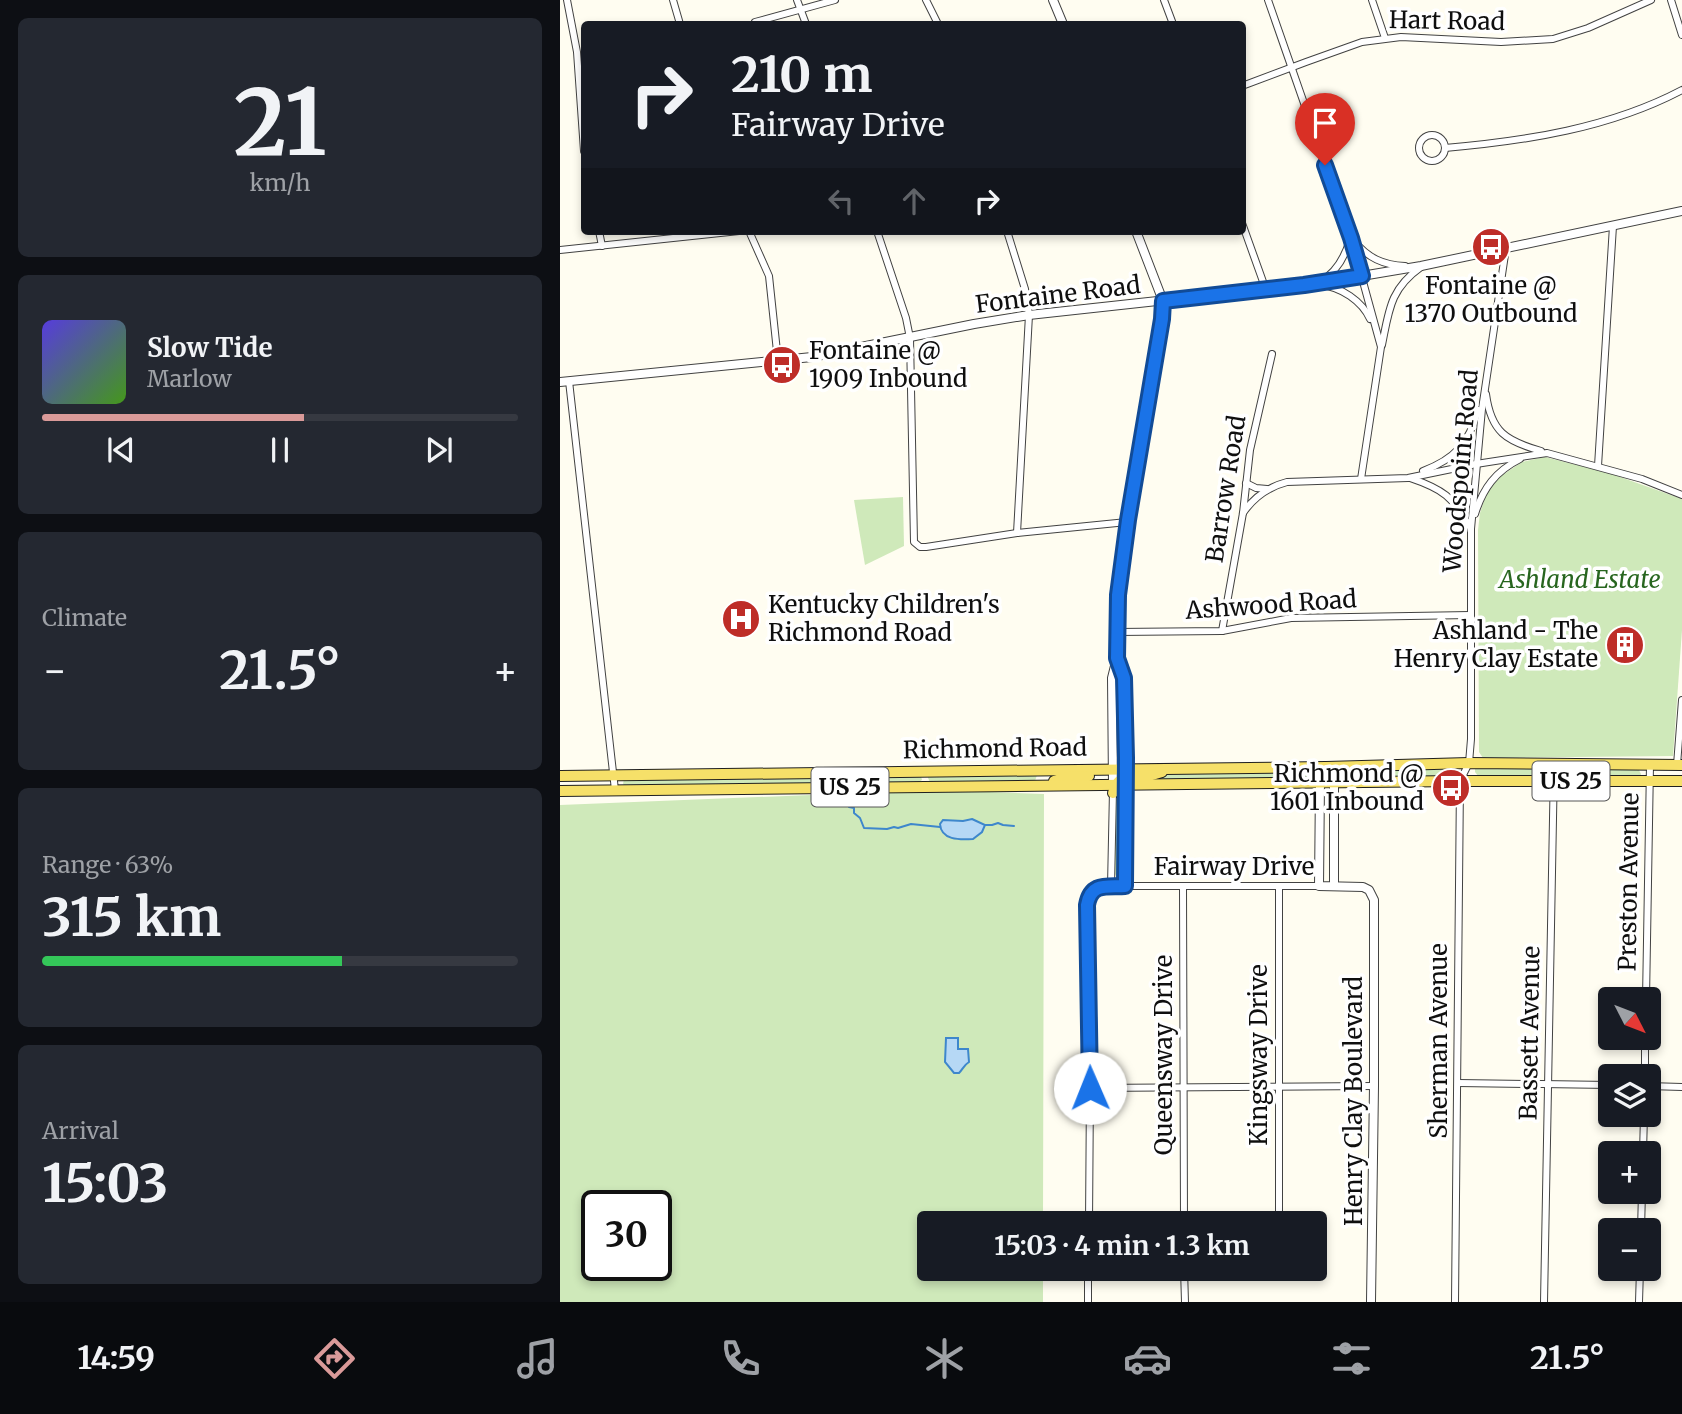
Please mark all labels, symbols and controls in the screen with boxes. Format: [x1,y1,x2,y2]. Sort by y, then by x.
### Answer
street label: Hart Road [1389,4,1505,37]
text: 210 m [731,44,872,105]
icon: right [616,49,707,140]
text: 21 [233,65,327,180]
pin [1295,93,1355,165]
icon: arrive [1306,104,1344,142]
text: Fairway Drive [731,105,945,145]
text: km/h [250,168,310,197]
icon: left [822,182,860,220]
icon: ahead [895,182,933,220]
icon: right [968,182,1006,220]
bus stop icon: Fontaine @ 1370 Outbound [1470,226,1512,268]
street label: Fontaine Road [974,269,1142,320]
place label: Fontaine @ 1370 Outbound [1404,270,1578,329]
text: Slow Tide [147,331,273,364]
place label: Fontaine @ 1909 Inbound [809,335,967,394]
bus stop icon: Fontaine @ 1909 Inbound [761,344,803,386]
text: Marlow [147,364,232,393]
street label: Woodspoint Road [1436,368,1485,575]
street label: Barrow Road [1199,413,1252,565]
icon: previous [102,431,140,469]
icon: pause [261,431,299,469]
icon: next [420,431,458,469]
park label: Ashland Estate [1497,564,1661,595]
street label: Ashwood Road [1183,583,1358,626]
place label: Kentucky Children's Richmond Road [768,589,1000,648]
hospital icon: Kentucky Children's Richmond Road [720,598,762,640]
text: Climate [42,603,127,632]
place label: Ashland - The Henry Clay Estate [1394,615,1598,674]
building icon: Ashland - The Henry Clay Estate [1604,624,1646,666]
text: 21.5° [219,638,341,703]
text: − [42,647,67,694]
text: + [493,647,518,694]
street label: Richmond Road [903,731,1087,766]
place label: Richmond @ 1601 Inbound [1270,758,1424,817]
road number: US 25 [1532,762,1610,800]
bus stop icon: Richmond @ 1601 Inbound [1430,767,1472,809]
road number: US 25 [812,768,888,806]
street label: Preston Avenue [1611,792,1646,972]
text: Range · 63% [42,850,173,879]
street label: Fairway Drive [1154,851,1314,882]
text: 315 km [42,885,221,950]
street label: Sherman Avenue [1423,943,1454,1139]
street label: Bassett Avenue [1512,945,1547,1121]
street label: Queensway Drive [1148,955,1179,1155]
street label: Kingsway Drive [1243,964,1274,1146]
street label: Henry Clay Boulevard [1338,976,1369,1226]
north arrow [1598,987,1661,1050]
map controls [1598,987,1661,1281]
position arrow [1053,1051,1127,1125]
button: layers [1598,1064,1661,1127]
text: Arrival [42,1116,119,1145]
button: + [1598,1141,1661,1204]
text: 15:03 [42,1151,168,1216]
speed limit sign: 30 [581,1190,672,1281]
button: − [1598,1218,1661,1281]
text: 15:03 · 4 min · 1.3 km [994,1229,1250,1262]
icon: directions [310,1334,359,1383]
icon: music [513,1334,562,1383]
icon: phone [716,1334,765,1383]
icon: climate [920,1334,969,1383]
icon: car [1123,1334,1172,1383]
icon: filters [1327,1334,1376,1383]
text: 14:59 [77,1338,155,1378]
text: 21.5° [1530,1338,1605,1378]

